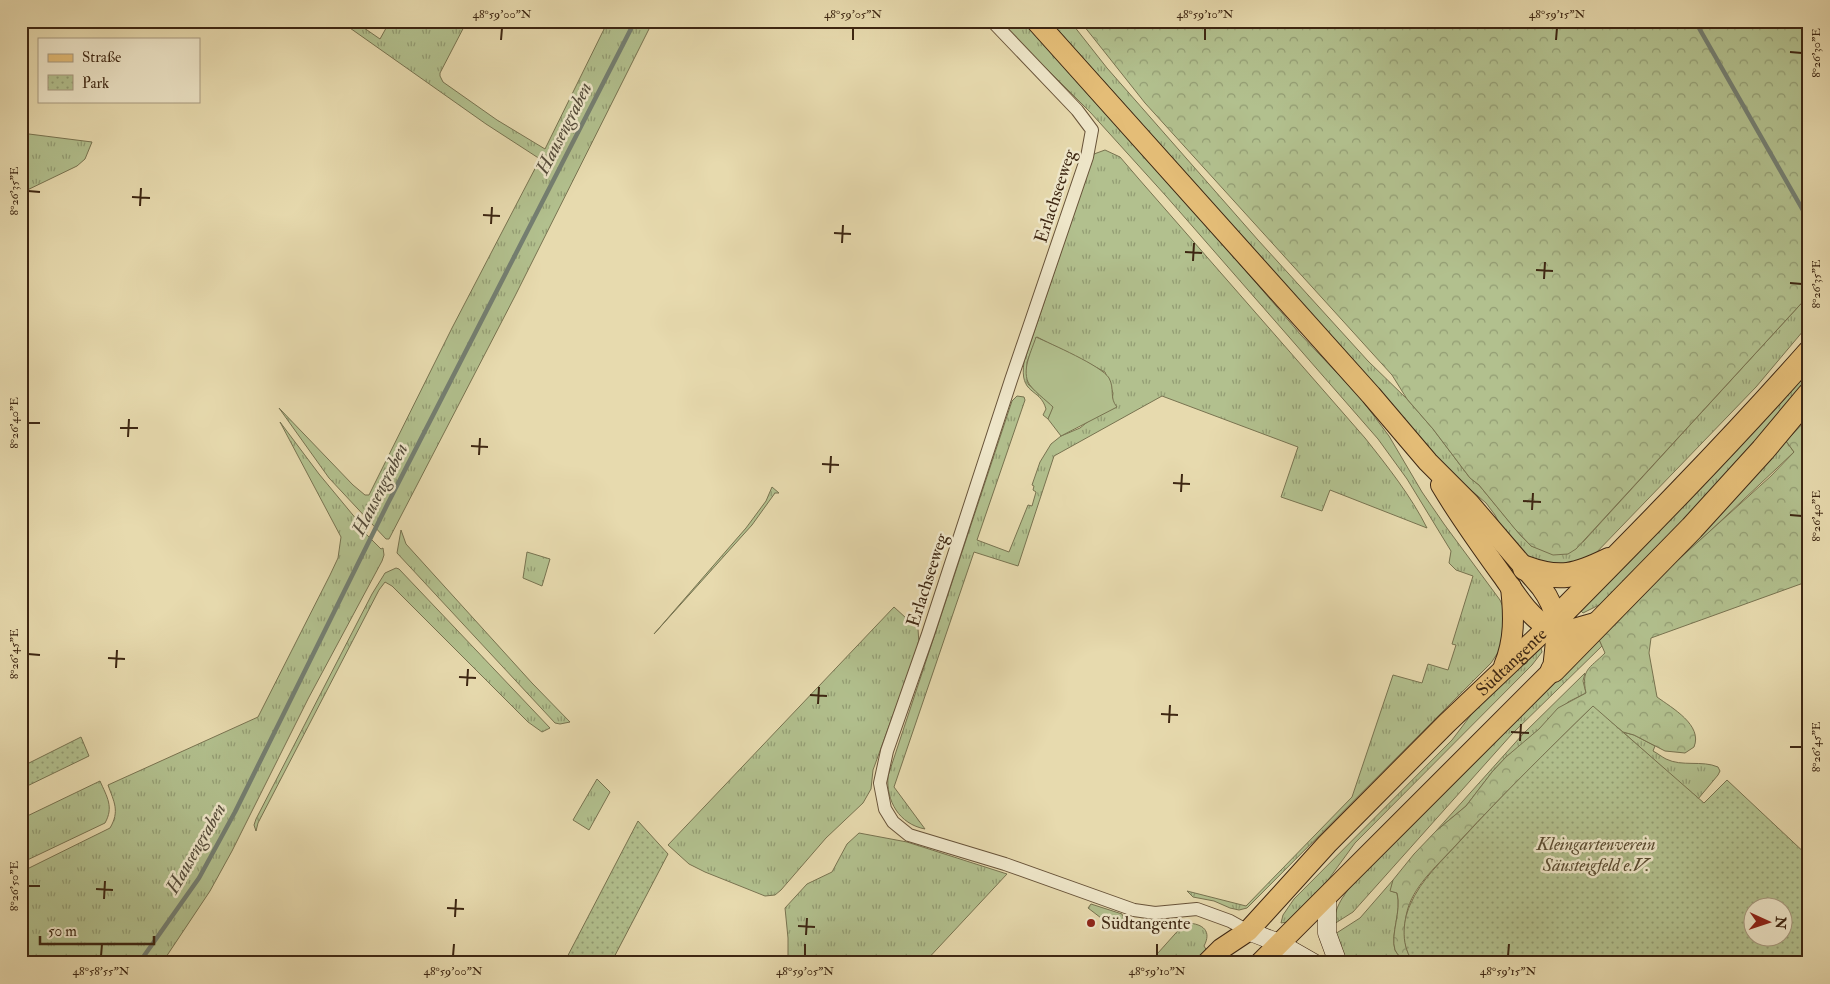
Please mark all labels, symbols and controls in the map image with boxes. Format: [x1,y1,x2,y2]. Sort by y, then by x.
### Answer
text: 48°59'00"N [472,7,532,22]
text: 48°59'05"N [824,7,882,22]
text: 48°59'10"N [1176,7,1234,22]
text: 48°59'15"N [1529,7,1585,22]
text: 8°26'30"E [1809,28,1824,78]
legend [38,38,200,102]
text: Straße [82,48,121,67]
text: Park [82,74,109,93]
water label: Hausengraben [530,78,597,179]
street label: Erlachseeweg [1030,145,1082,246]
text: 8°26'35"E [7,166,22,215]
text: 8°26'35"E [1809,259,1824,308]
text: 8°26'40"E [7,397,22,449]
water label: Hausengraben [346,439,413,540]
text: 8°26'40"E [1809,490,1824,542]
street label: Erlachseeweg [902,529,954,630]
street label: Südtangente [1471,623,1552,701]
text: 8°26'45"E [7,628,22,679]
text: 8°26'45"E [1809,721,1824,772]
water label: Hausengraben [160,799,231,899]
park label: Kleingartenverein Säusteigfeld e.V. [1536,833,1655,877]
text: 8°26'50"E [7,861,22,911]
north arrow [1742,896,1792,946]
place label: Südtangente [1101,912,1191,935]
scale bar [40,914,154,946]
text: N [1772,915,1789,930]
marker: Südtangente [1085,917,1097,929]
text: 50 m [48,922,77,941]
text: 48°58'55"N [73,964,130,979]
text: 48°59'00"N [423,964,483,979]
text: 48°59'05"N [776,964,834,979]
text: 48°59'10"N [1128,964,1186,979]
text: 48°59'15"N [1480,964,1536,979]

